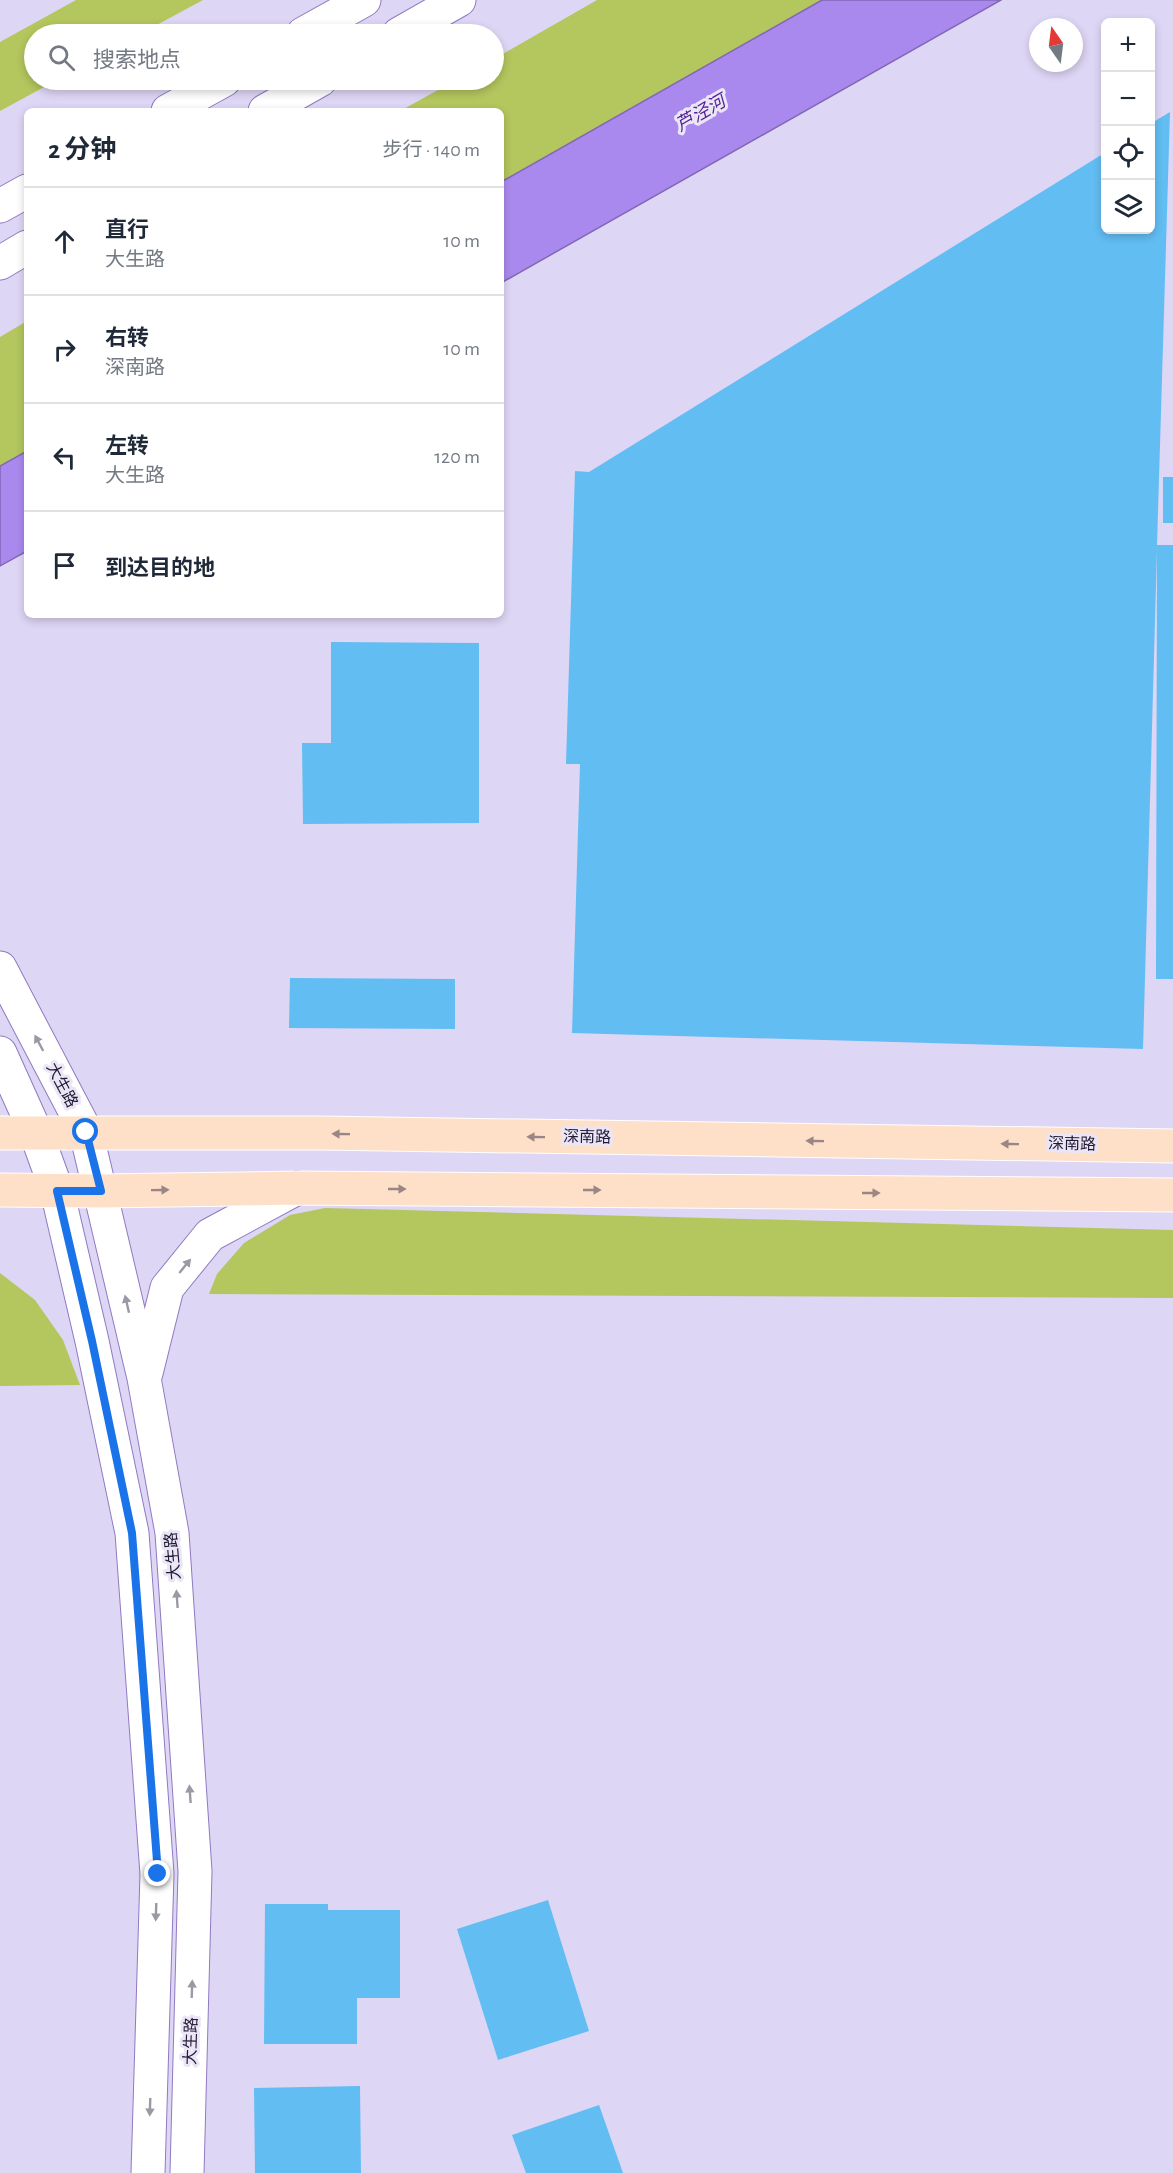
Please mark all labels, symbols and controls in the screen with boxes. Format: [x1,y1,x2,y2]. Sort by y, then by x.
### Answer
north arrow [1029,18,1083,72]
map controls [1101,18,1155,234]
button: + [1101,18,1155,72]
search box [24,24,504,90]
icon: search [45,41,78,74]
text: 搜索地点 [93,49,181,71]
button: − [1101,72,1155,126]
water label: 芦泾河 [672,89,731,135]
button: locate [1101,126,1155,180]
text: 2 分钟 [48,137,116,163]
text: 步行 · 140 m [382,140,480,160]
button: layers [1101,180,1155,234]
text: 直行 [105,219,149,241]
icon: ahead [48,225,81,258]
text: 10 m [443,231,480,251]
text: 大生路 [105,250,165,270]
text: 右转 [105,327,149,349]
icon: right [48,333,81,366]
text: 10 m [443,339,480,359]
text: 深南路 [105,358,165,378]
text: 左转 [105,435,149,457]
icon: left [48,441,81,474]
text: 120 m [434,447,480,467]
text: 大生路 [105,466,165,486]
icon: arrive [48,549,81,582]
text: 到达目的地 [105,557,215,579]
one-way arrow [35,1034,45,1052]
street label: 大生路 [44,1060,81,1110]
route start [72,1118,98,1144]
street label: 深南路 [563,1128,611,1145]
one-way arrow [331,1129,350,1139]
one-way arrow [526,1132,545,1141]
street label: 深南路 [1048,1135,1096,1152]
one-way arrow [805,1136,824,1146]
one-way arrow [1000,1139,1019,1148]
one-way arrow [387,1184,406,1194]
one-way arrow [582,1185,601,1195]
one-way arrow [150,1186,169,1195]
one-way arrow [861,1188,880,1198]
one-way arrow [179,1258,191,1273]
one-way arrow [122,1295,132,1313]
street label: 大生路 [162,1531,183,1581]
one-way arrow [172,1590,181,1609]
one-way arrow [185,1784,195,1803]
route end [144,1860,170,1886]
one-way arrow [152,1903,161,1922]
one-way arrow [188,1979,197,1998]
street label: 大生路 [181,2017,200,2065]
one-way arrow [146,2098,155,2117]

